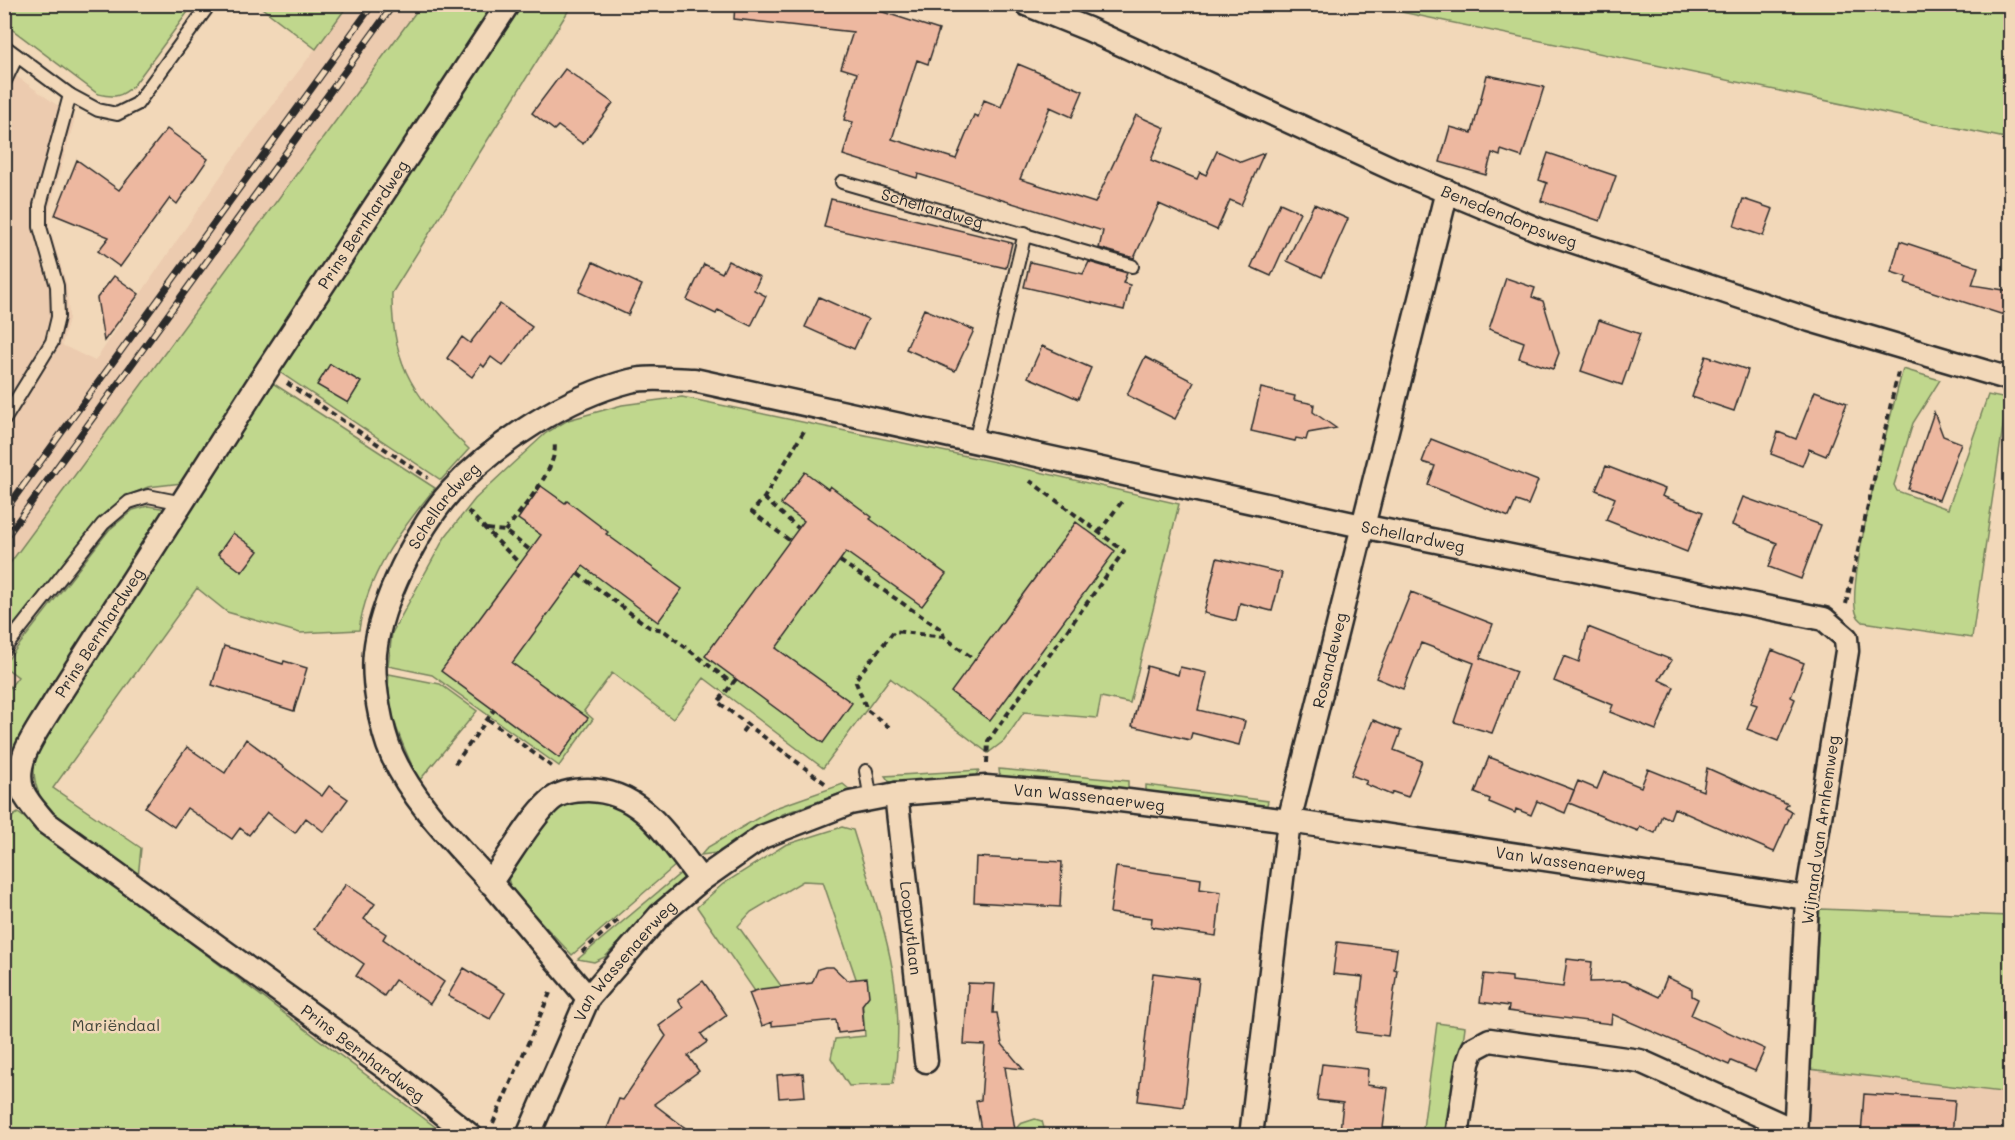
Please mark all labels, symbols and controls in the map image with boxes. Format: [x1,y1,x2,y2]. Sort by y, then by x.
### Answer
street label: Prins Bernhardweg [312,156,412,293]
street label: Benedendorpsweg [1438,179,1580,252]
street label: Schellardweg [879,183,986,232]
street label: Schellardweg [403,458,484,553]
street label: Schellardweg [1360,515,1467,556]
street label: Prins Bernhardweg [49,563,148,701]
street label: Rosandeweg [1307,610,1351,710]
street label: Wijnand van Arnhemweg [1796,734,1843,926]
street label: Van Wassenaerweg [1013,778,1166,815]
street label: Van Wassenaerweg [1494,841,1647,884]
street label: Loopuytlaan [896,880,927,976]
street label: Van Wassenaerweg [568,895,680,1025]
street label: Prins Bernhardweg [297,999,430,1106]
park label: Mariëndaal [72,1014,160,1035]

